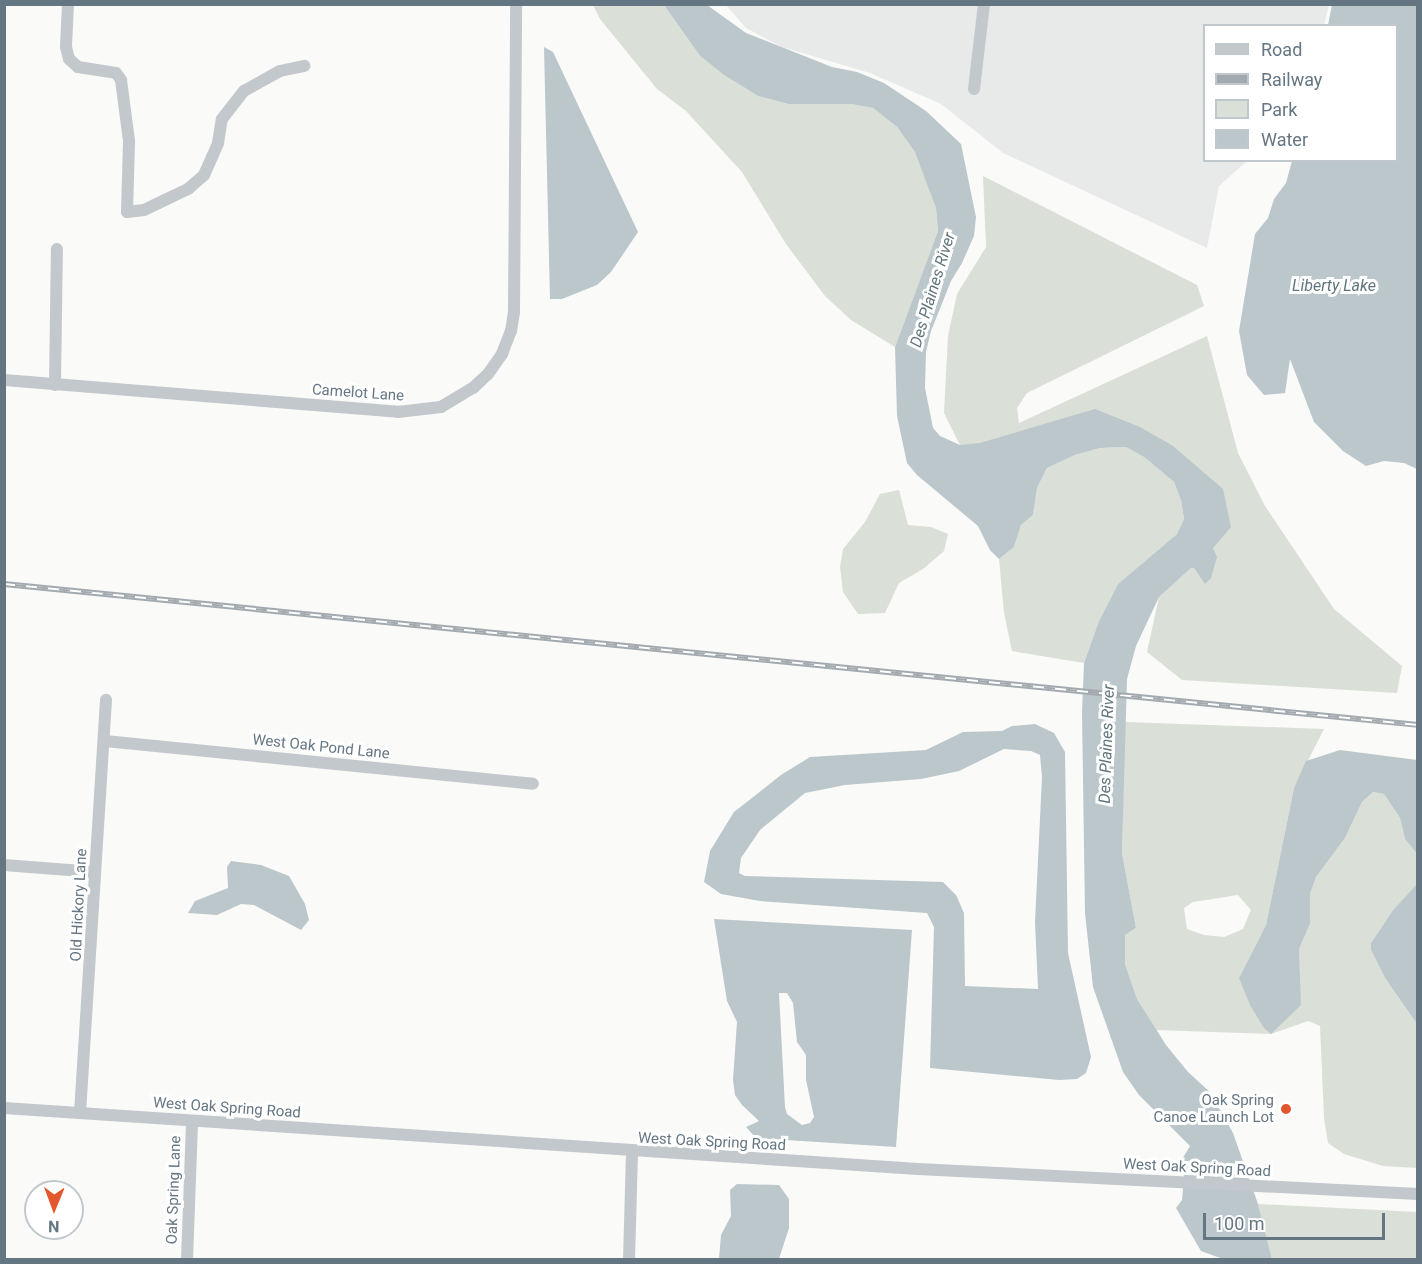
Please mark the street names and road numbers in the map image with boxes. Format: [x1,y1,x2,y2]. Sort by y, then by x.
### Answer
street label: Camelot Lane [311,381,405,405]
street label: West Oak Pond Lane [251,731,391,763]
street label: Old Hickory Lane [67,848,91,962]
street label: West Oak Spring Road [152,1094,302,1122]
street label: West Oak Spring Road [638,1129,786,1155]
street label: Oak Spring Lane [163,1135,185,1245]
street label: West Oak Spring Road [1123,1155,1271,1181]

